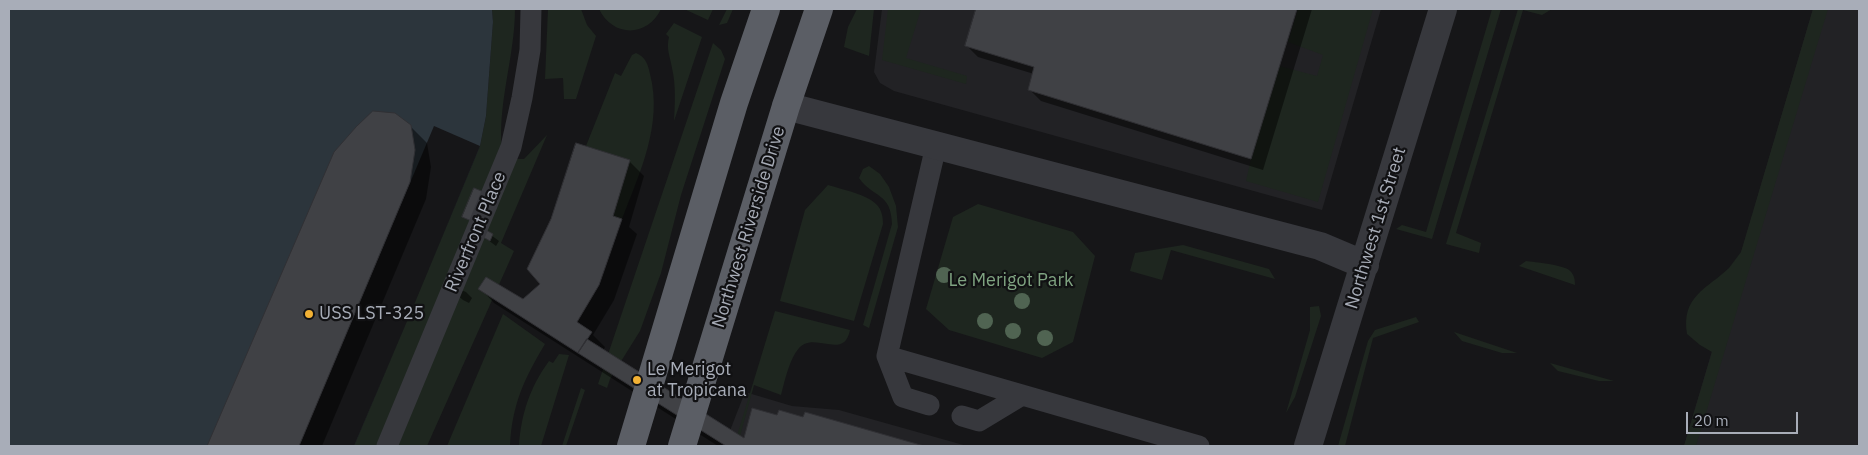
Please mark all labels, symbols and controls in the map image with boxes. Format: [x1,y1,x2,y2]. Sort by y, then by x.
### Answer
street label: Northwest Riverside Drive [708,124,790,330]
street label: Northwest 1st Street [1341,144,1411,312]
street label: Riverfront Place [441,169,511,295]
park label: Le Merigot Park [948,270,1074,292]
place label: USS LST-325 [319,303,424,325]
marker: USS LST-325 [303,308,315,320]
place label: Le Merigot at Tropicana [647,359,747,402]
marker: Le Merigot at Tropicana [631,374,643,386]
scale bar [1688,402,1800,434]
text: 20 m [1694,411,1729,430]

